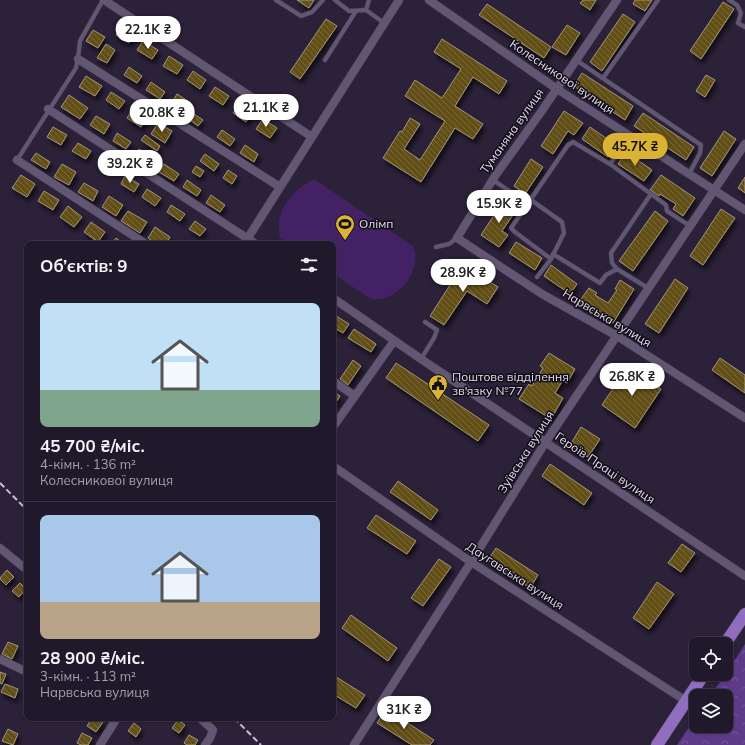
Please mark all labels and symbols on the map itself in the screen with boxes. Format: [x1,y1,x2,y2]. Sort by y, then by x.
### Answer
pin: 22.1K ₴ [111,16,185,50]
street label: Колесникової вулиця [507,36,617,117]
street label: Туманяна вулиця [477,85,547,176]
pin: 21.1K ₴ [229,94,303,128]
pin: 20.8K ₴ [125,99,199,133]
pin: 45.7K ₴ [598,133,672,167]
pin: 39.2K ₴ [93,150,167,184]
pin: 15.9K ₴ [462,190,536,224]
sports icon: Олімп [334,213,356,241]
place label: Олімп [359,216,393,231]
pin: 28.9K ₴ [426,259,500,293]
street label: Нарвська вулиця [560,285,654,350]
pin: 26.8K ₴ [595,363,669,397]
place label: Поштове відділення зв'язку №77 [452,369,569,398]
public building icon: Поштове відділення зв'язку №77 [427,373,449,401]
street label: Зуївська вулиця [494,408,557,496]
street label: Героїв Праці вулиця [553,429,658,507]
street label: Даугавська вулиця [464,538,567,613]
pin: 31K ₴ [376,696,432,730]

